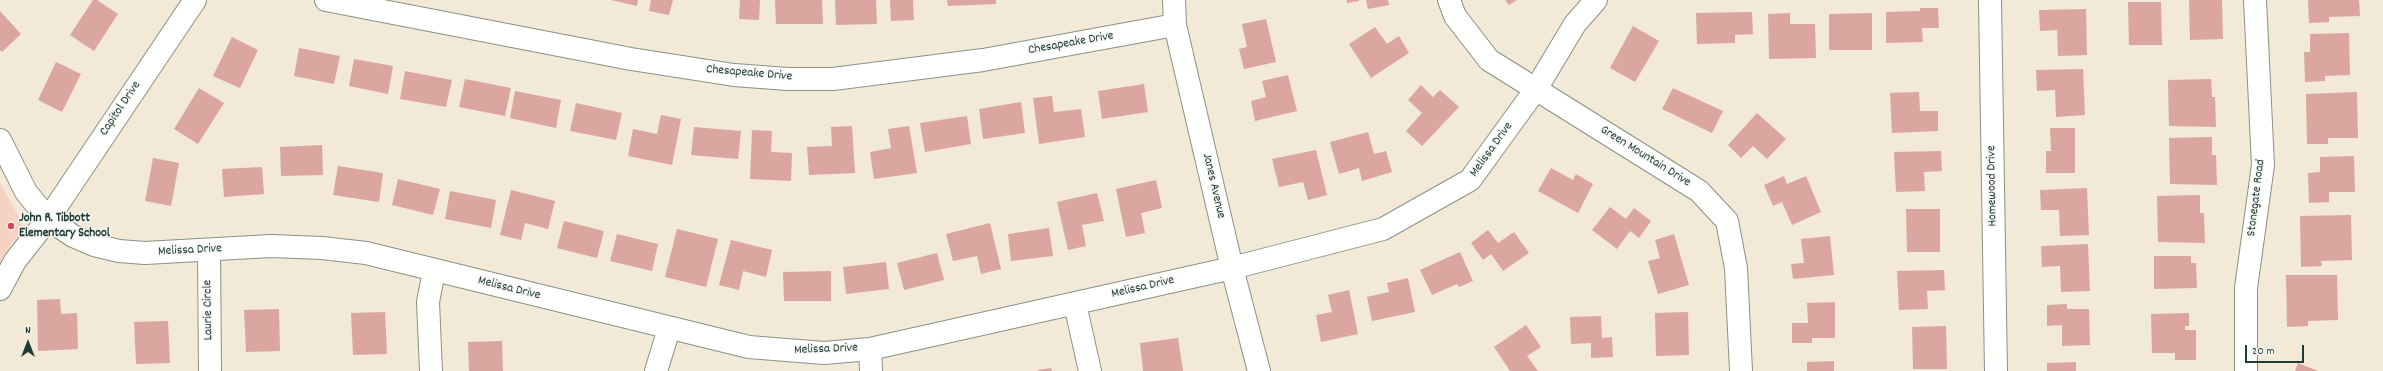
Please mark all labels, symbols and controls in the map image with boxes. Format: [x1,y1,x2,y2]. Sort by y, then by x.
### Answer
street label: Chesapeake Drive [1027,29,1115,59]
street label: Chesapeake Drive [705,62,793,86]
street label: Capitol Drive [97,79,145,139]
street label: Melissa Drive [1467,120,1517,180]
street label: Green Mountain Drive [1597,123,1693,191]
street label: Homewood Drive [1984,145,2002,227]
street label: Janes Avenue [1198,152,1228,220]
street label: Stonegate Road [2245,159,2269,237]
place label: John R. Tibbott Elementary School [19,211,110,242]
marker: John R. Tibbott Elementary School [6,221,16,231]
street label: Melissa Drive [158,242,222,260]
street label: Melissa Drive [1110,273,1176,303]
street label: Melissa Drive [476,274,542,304]
street label: Laurie Circle [201,280,217,340]
north arrow [8,323,48,363]
text: N [25,323,31,339]
scale bar [2247,337,2306,363]
street label: Melissa Drive [794,341,858,359]
text: 20 m [2252,343,2275,360]

